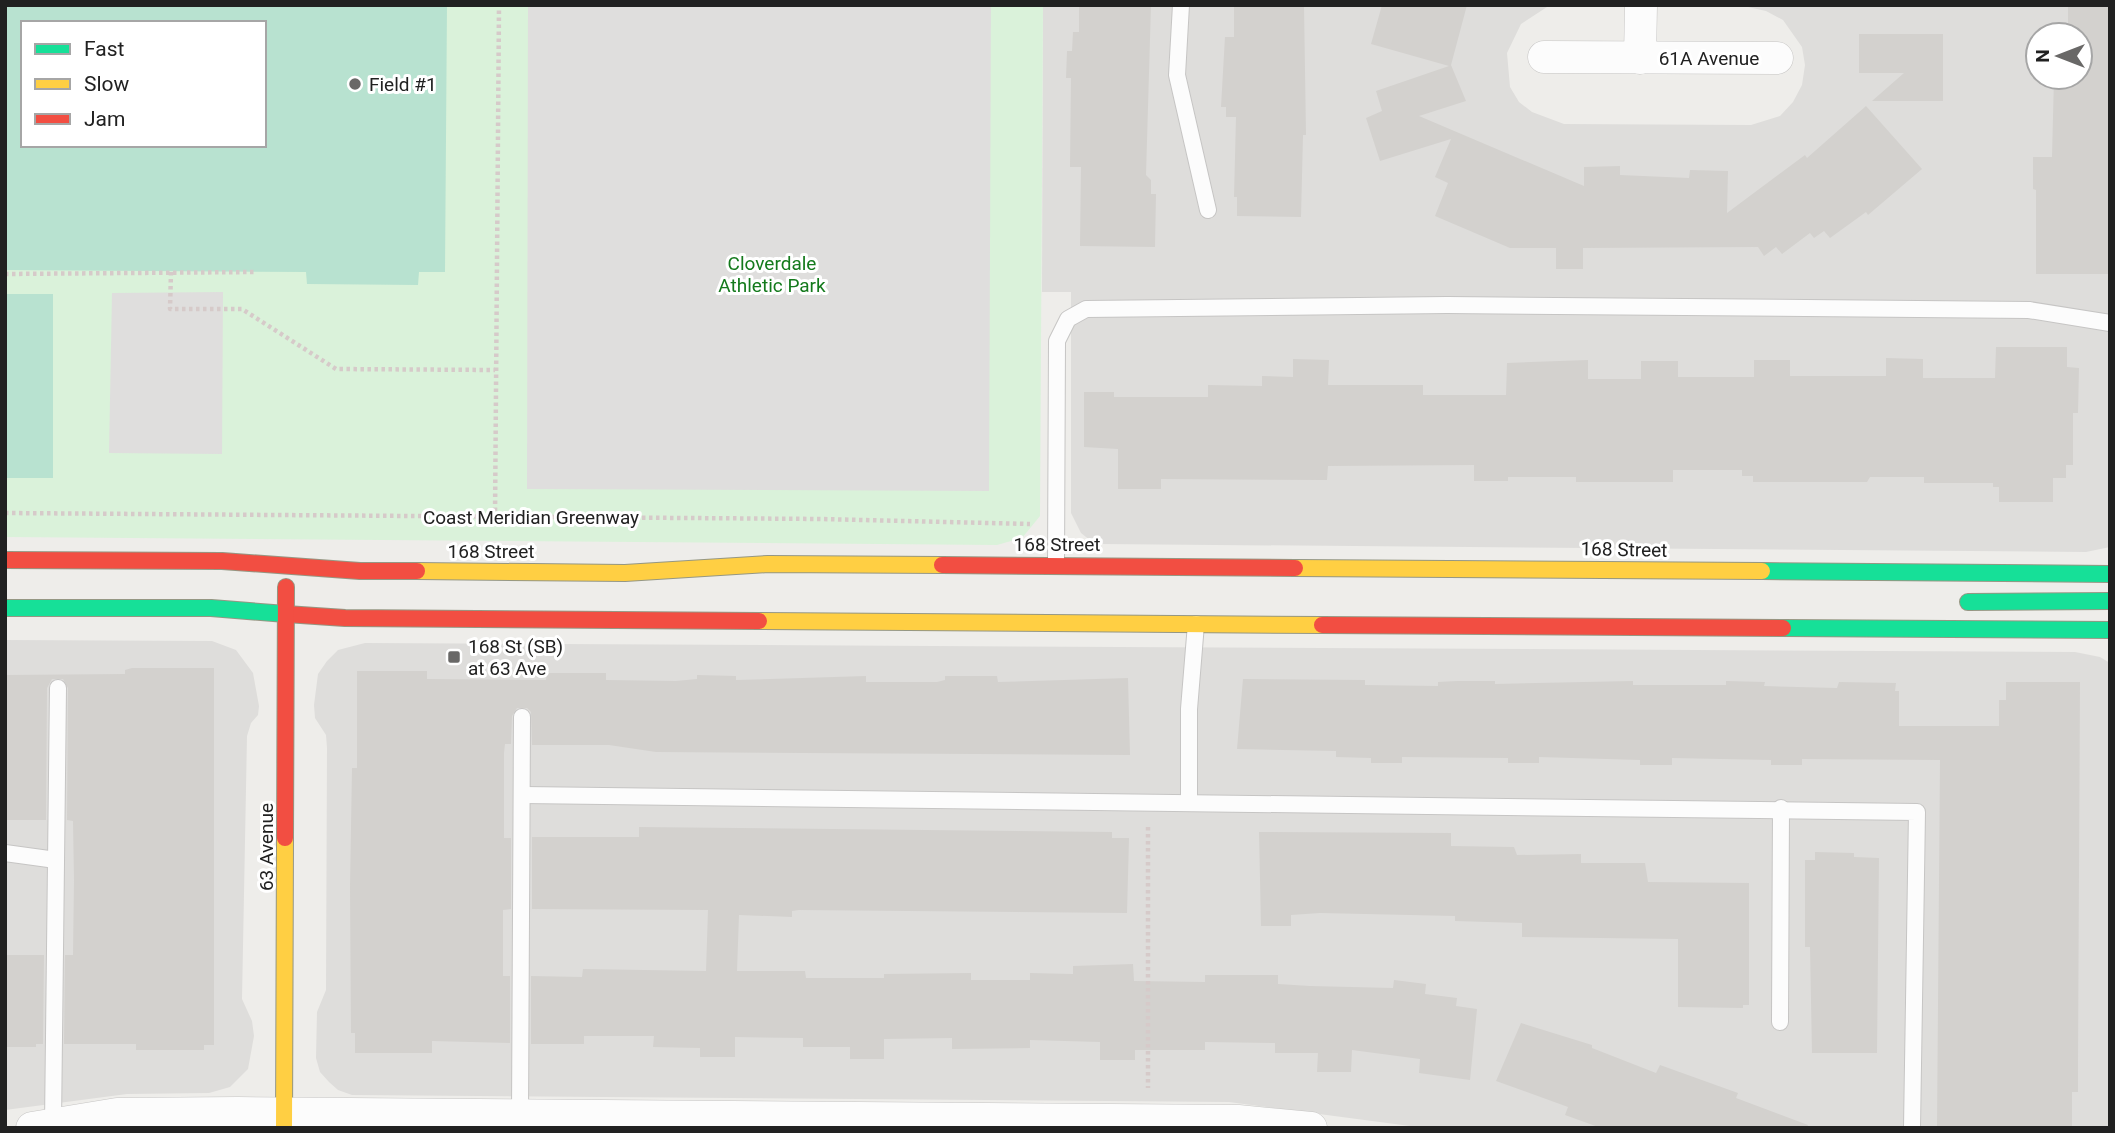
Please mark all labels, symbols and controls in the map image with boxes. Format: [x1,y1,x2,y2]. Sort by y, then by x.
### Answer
legend [21,21,266,147]
north arrow [2024,21,2094,91]
text: Fast [84,37,125,61]
street label: 61A Avenue [1659,47,1759,70]
text: N [2031,49,2054,63]
text: Slow [84,72,130,96]
place label: Field #1 [369,73,437,96]
marker: Field #1 [347,76,363,92]
text: Jam [84,107,125,131]
park label: Cloverdale Athletic Park [718,252,826,297]
street label: Coast Meridian Greenway [423,506,639,529]
street label: 168 Street [1014,533,1100,556]
street label: 168 Street [1580,537,1668,562]
street label: 168 Street [448,540,534,563]
place label: 168 St (SB) at 63 Ave [468,635,563,680]
marker: 168 St (SB) at 63 Ave [446,649,462,665]
street label: 63 Avenue [255,803,278,891]

